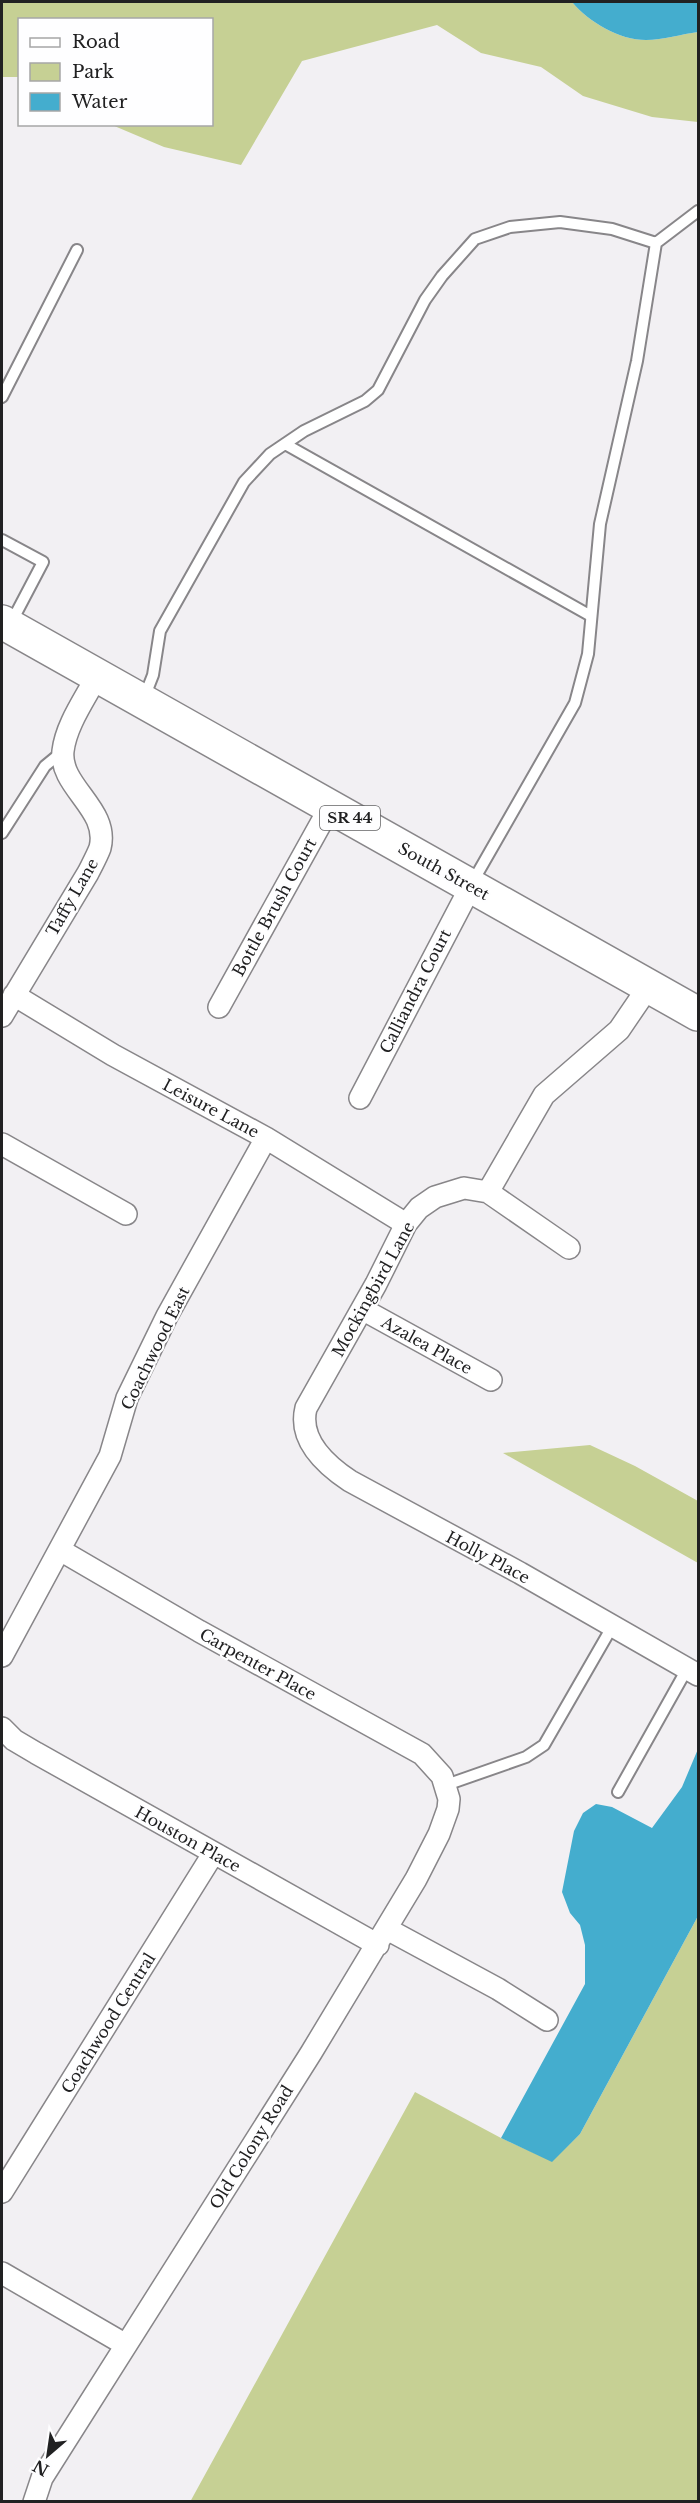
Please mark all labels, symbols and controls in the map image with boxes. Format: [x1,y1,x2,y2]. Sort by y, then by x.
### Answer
legend [18,18,213,126]
text: Road [72,31,120,53]
text: Park [72,61,114,83]
text: Water [71,91,128,113]
road number: SR 44 [320,806,380,830]
street label: Bottle Brush Court [228,834,320,980]
street label: South Street [395,838,493,904]
street label: Taffy Lane [42,854,102,940]
street label: Calliandra Court [375,925,455,1057]
street label: Leisure Lane [159,1074,263,1142]
street label: Mockingbird Lane [328,1218,418,1360]
street label: Coachwood East [116,1283,194,1413]
street label: Azalea Place [377,1311,476,1378]
street label: Holly Place [443,1527,533,1587]
street label: Carpenter Place [196,1624,320,1704]
street label: Houston Place [132,1802,244,1876]
street label: Coachwood Central [57,1949,159,2097]
street label: Old Colony Road [205,2081,297,2213]
north arrow [18,2425,78,2485]
text: N [29,2456,52,2481]

